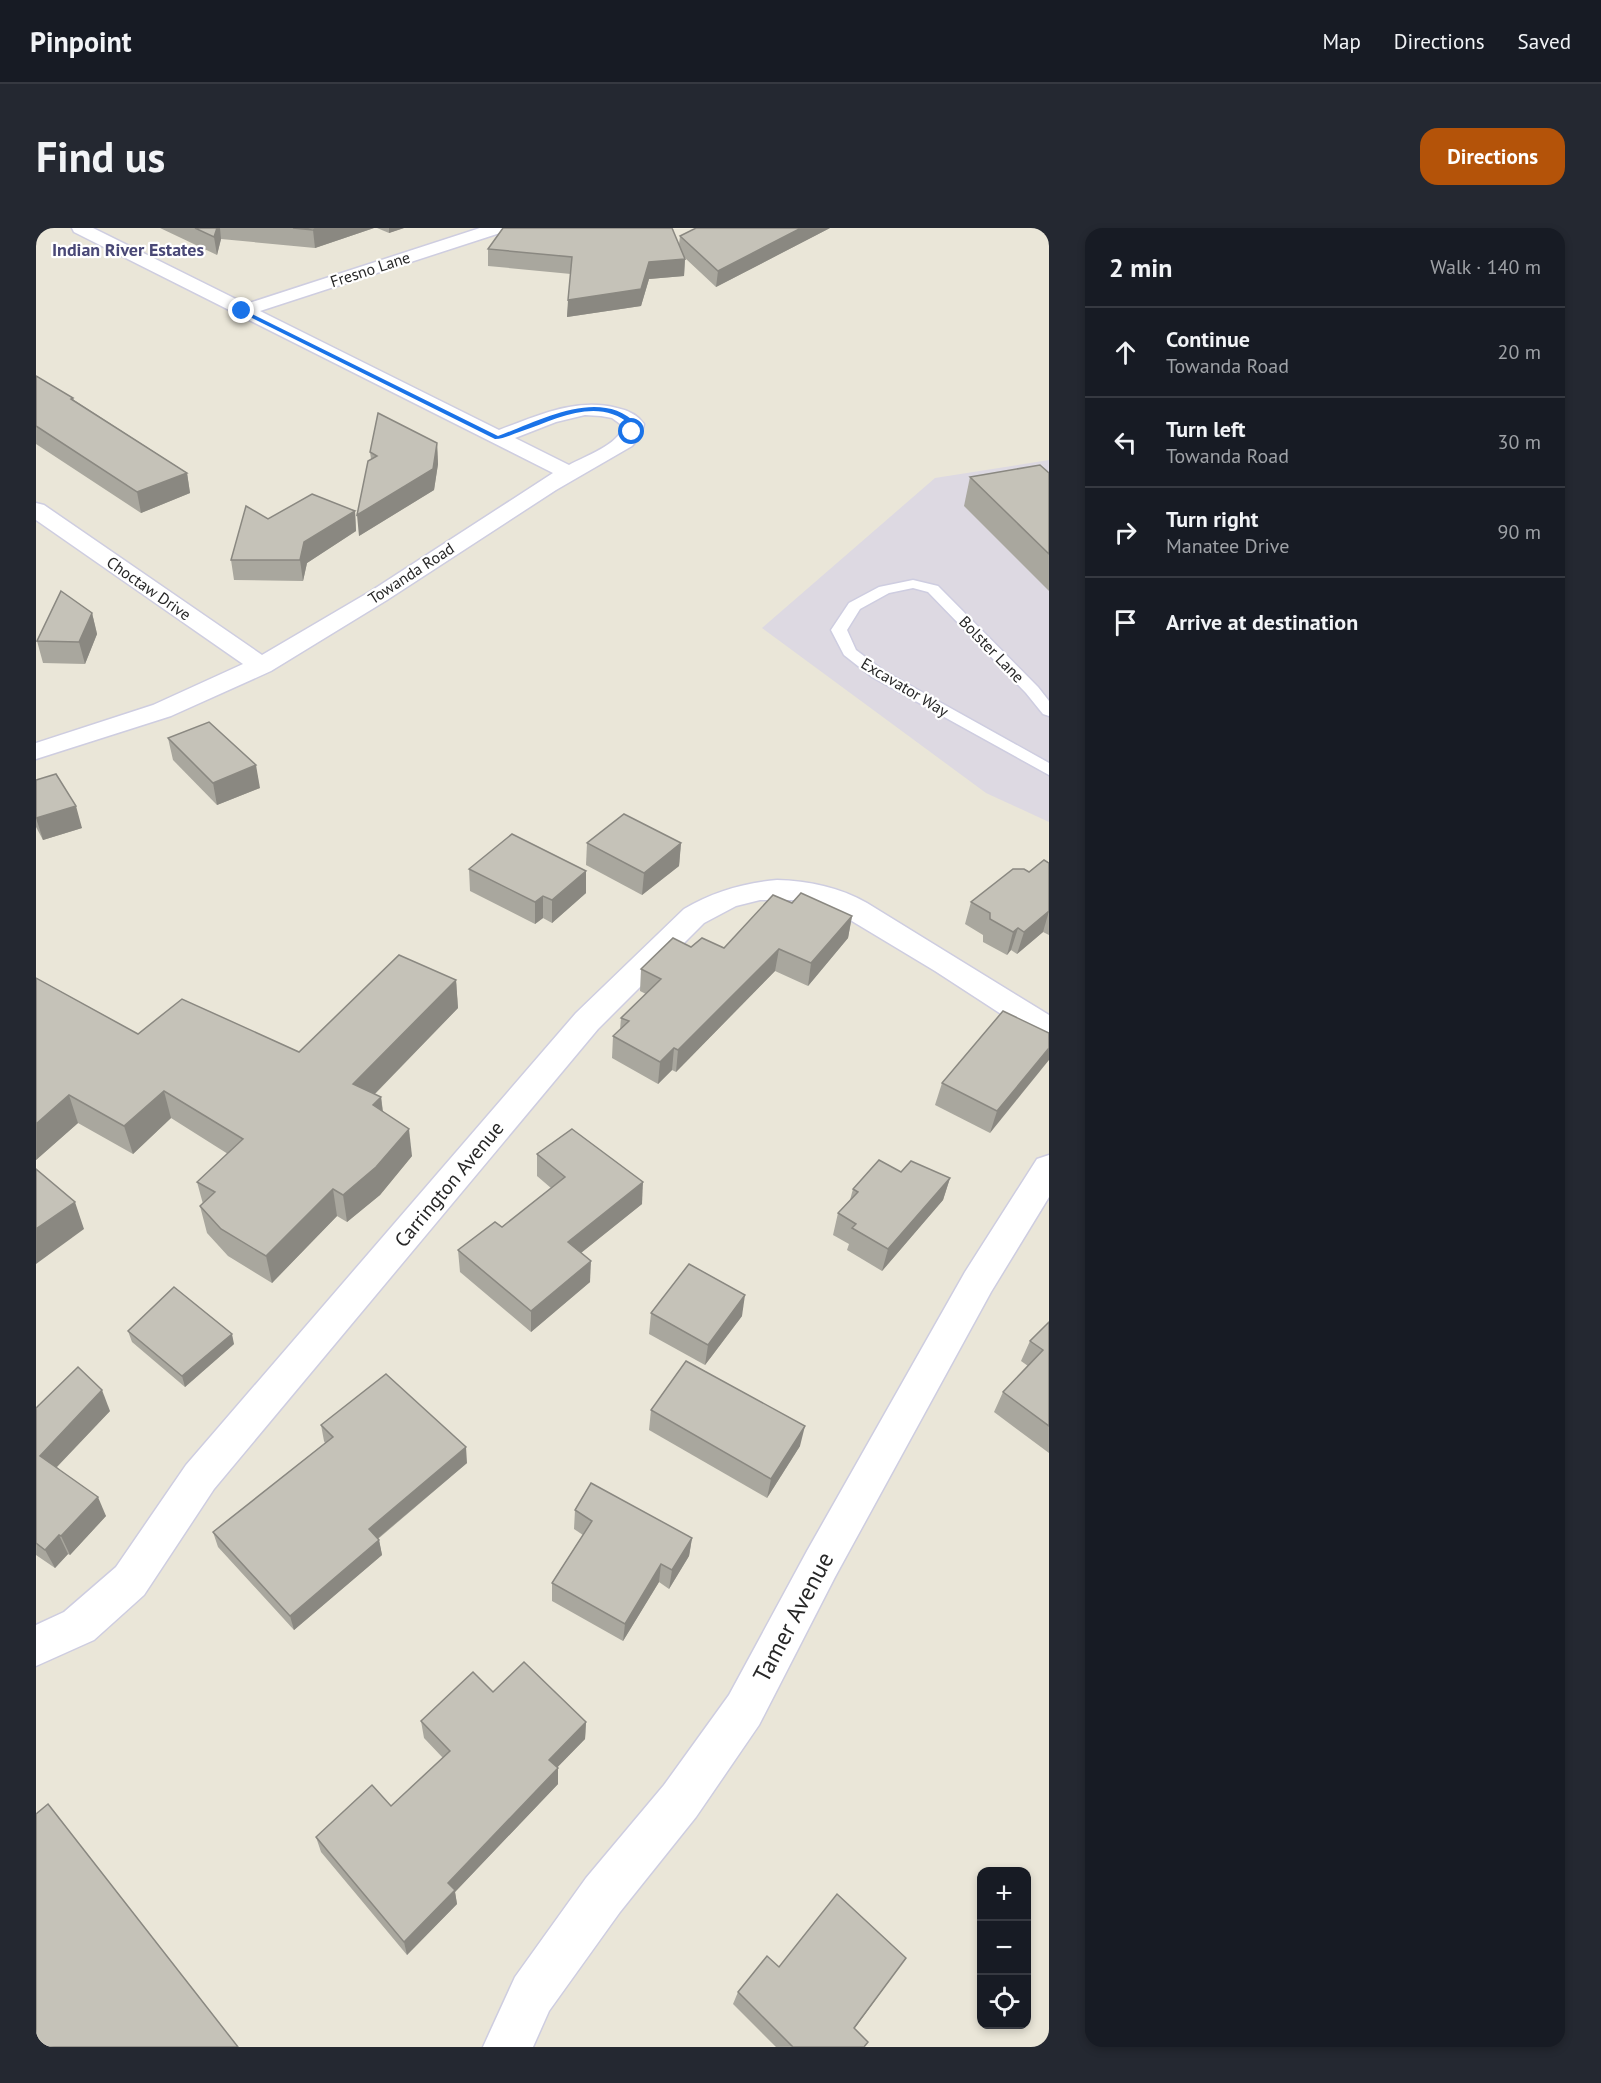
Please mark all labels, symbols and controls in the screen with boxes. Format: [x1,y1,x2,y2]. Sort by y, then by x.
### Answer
text: Pinpoint [30,23,132,60]
text: Map [1322,28,1361,55]
text: Directions [1394,28,1485,55]
text: Saved [1518,28,1571,55]
button: Directions [1420,128,1565,185]
text: Find us [36,129,165,184]
district label: Indian River Estates [52,238,204,261]
street label: Fresno Lane [327,247,413,291]
text: 2 min [1109,251,1172,284]
text: Walk · 140 m [1430,254,1541,280]
route end [228,297,254,323]
text: Continue [1166,325,1250,353]
icon: ahead [1109,336,1142,369]
text: 20 m [1498,339,1541,365]
text: Towanda Road [1166,353,1289,379]
text: Turn left [1166,415,1246,443]
route start [618,418,644,444]
icon: left [1109,426,1142,459]
text: 30 m [1498,429,1541,455]
text: Towanda Road [1166,443,1289,469]
text: Turn right [1166,505,1258,533]
icon: right [1109,516,1142,549]
text: 90 m [1498,519,1541,545]
text: Manatee Drive [1166,533,1289,559]
street label: Towanda Road [364,538,458,608]
street label: Choctaw Drive [103,552,195,624]
icon: arrive [1109,606,1142,639]
text: Arrive at destination [1166,608,1358,636]
street label: Bolster Lane [955,611,1029,687]
street label: Excavator Way [858,653,953,721]
street label: Carrington Avenue [389,1115,509,1253]
street label: Tamer Avenue [746,1547,840,1687]
map controls [977,1867,1031,2029]
button: + [977,1867,1031,1921]
button: − [977,1921,1031,1975]
button: locate [977,1975,1031,2029]

